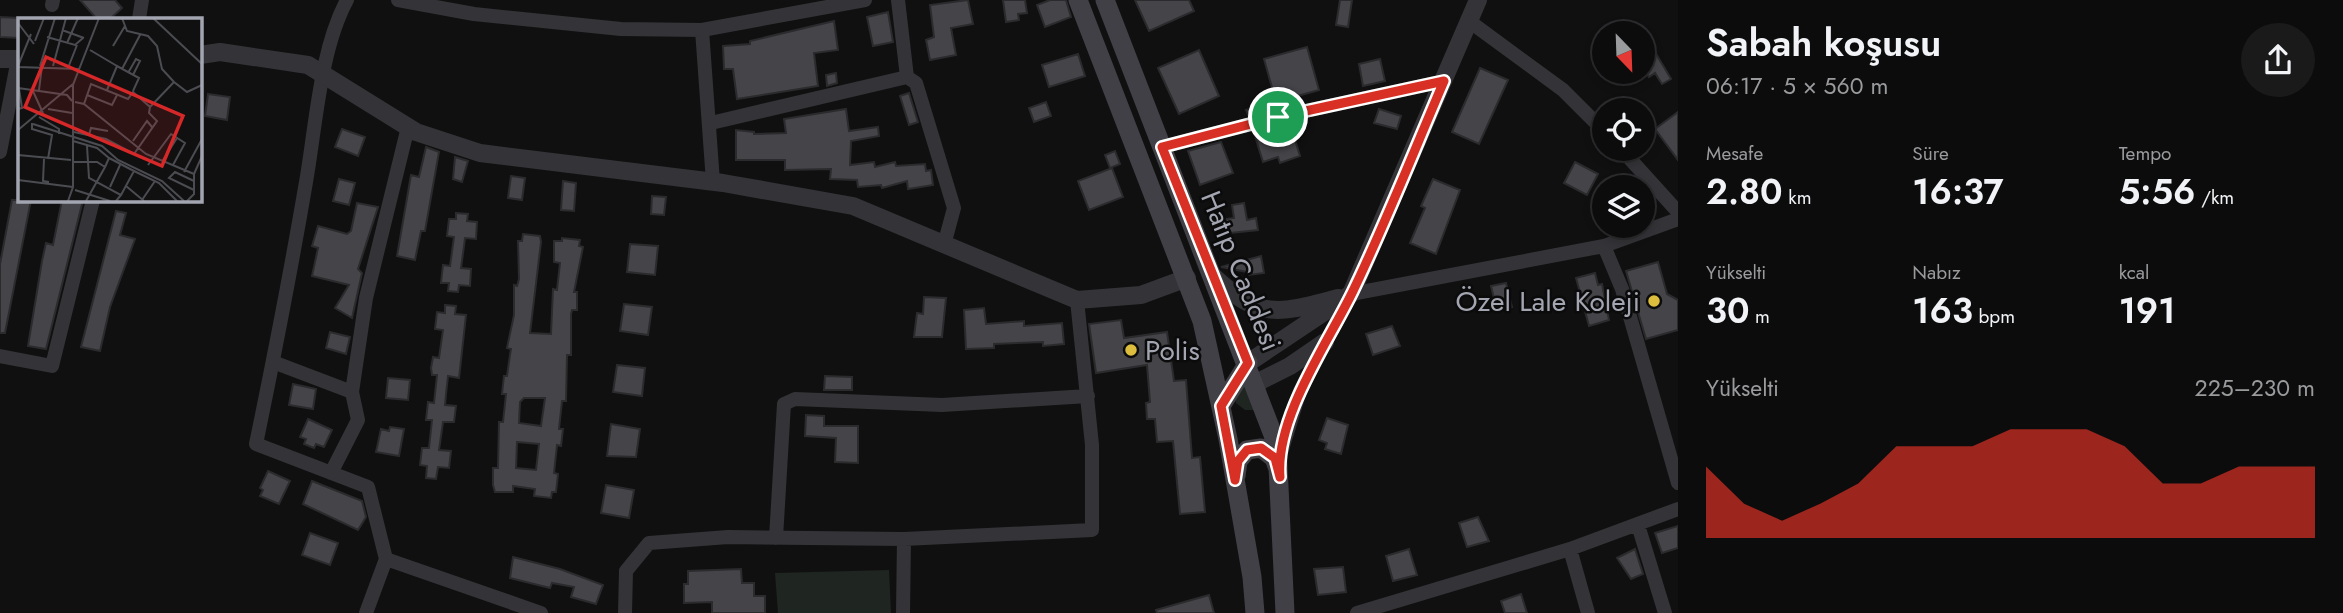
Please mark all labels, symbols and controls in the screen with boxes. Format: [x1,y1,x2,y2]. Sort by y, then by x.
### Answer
text: Sabah koşusu [1706,15,1941,70]
inset map [18,18,201,201]
north arrow [1592,21,1656,84]
map controls [1592,21,1655,238]
button: share [2241,23,2315,97]
text: 06:17 · 5 × 560 m [1706,69,1888,103]
pin [1248,87,1308,147]
icon: arrive [1259,98,1297,136]
button: locate [1592,98,1655,161]
text: Mesafe [1706,140,1763,167]
text: Süre [1912,140,1949,167]
text: Tempo [2119,140,2171,167]
text: 2.80 [1706,167,1783,217]
text: 16:37 [1912,167,2004,217]
text: 5:56 [2119,167,2195,217]
button: layers [1592,175,1655,238]
text: km [1783,184,1812,211]
text: /km [2195,184,2234,211]
street label: Hatıp Caddesi [1190,185,1292,357]
text: Yükselti [1706,259,1766,286]
text: Nabız [1912,259,1961,286]
text: kcal [2119,259,2149,286]
place label: Özel Lale Koleji [1455,281,1640,322]
text: 30 [1706,286,1749,336]
text: 163 [1912,286,1973,336]
text: 191 [2119,286,2175,336]
marker: Özel Lale Koleji [1646,293,1662,309]
text: m [1749,303,1770,330]
text: bpm [1973,303,2015,330]
place label: Polis [1145,330,1200,371]
marker: Polis [1123,342,1139,358]
text: Yükselti [1706,371,1779,405]
text: 225–230 m [2195,371,2315,405]

